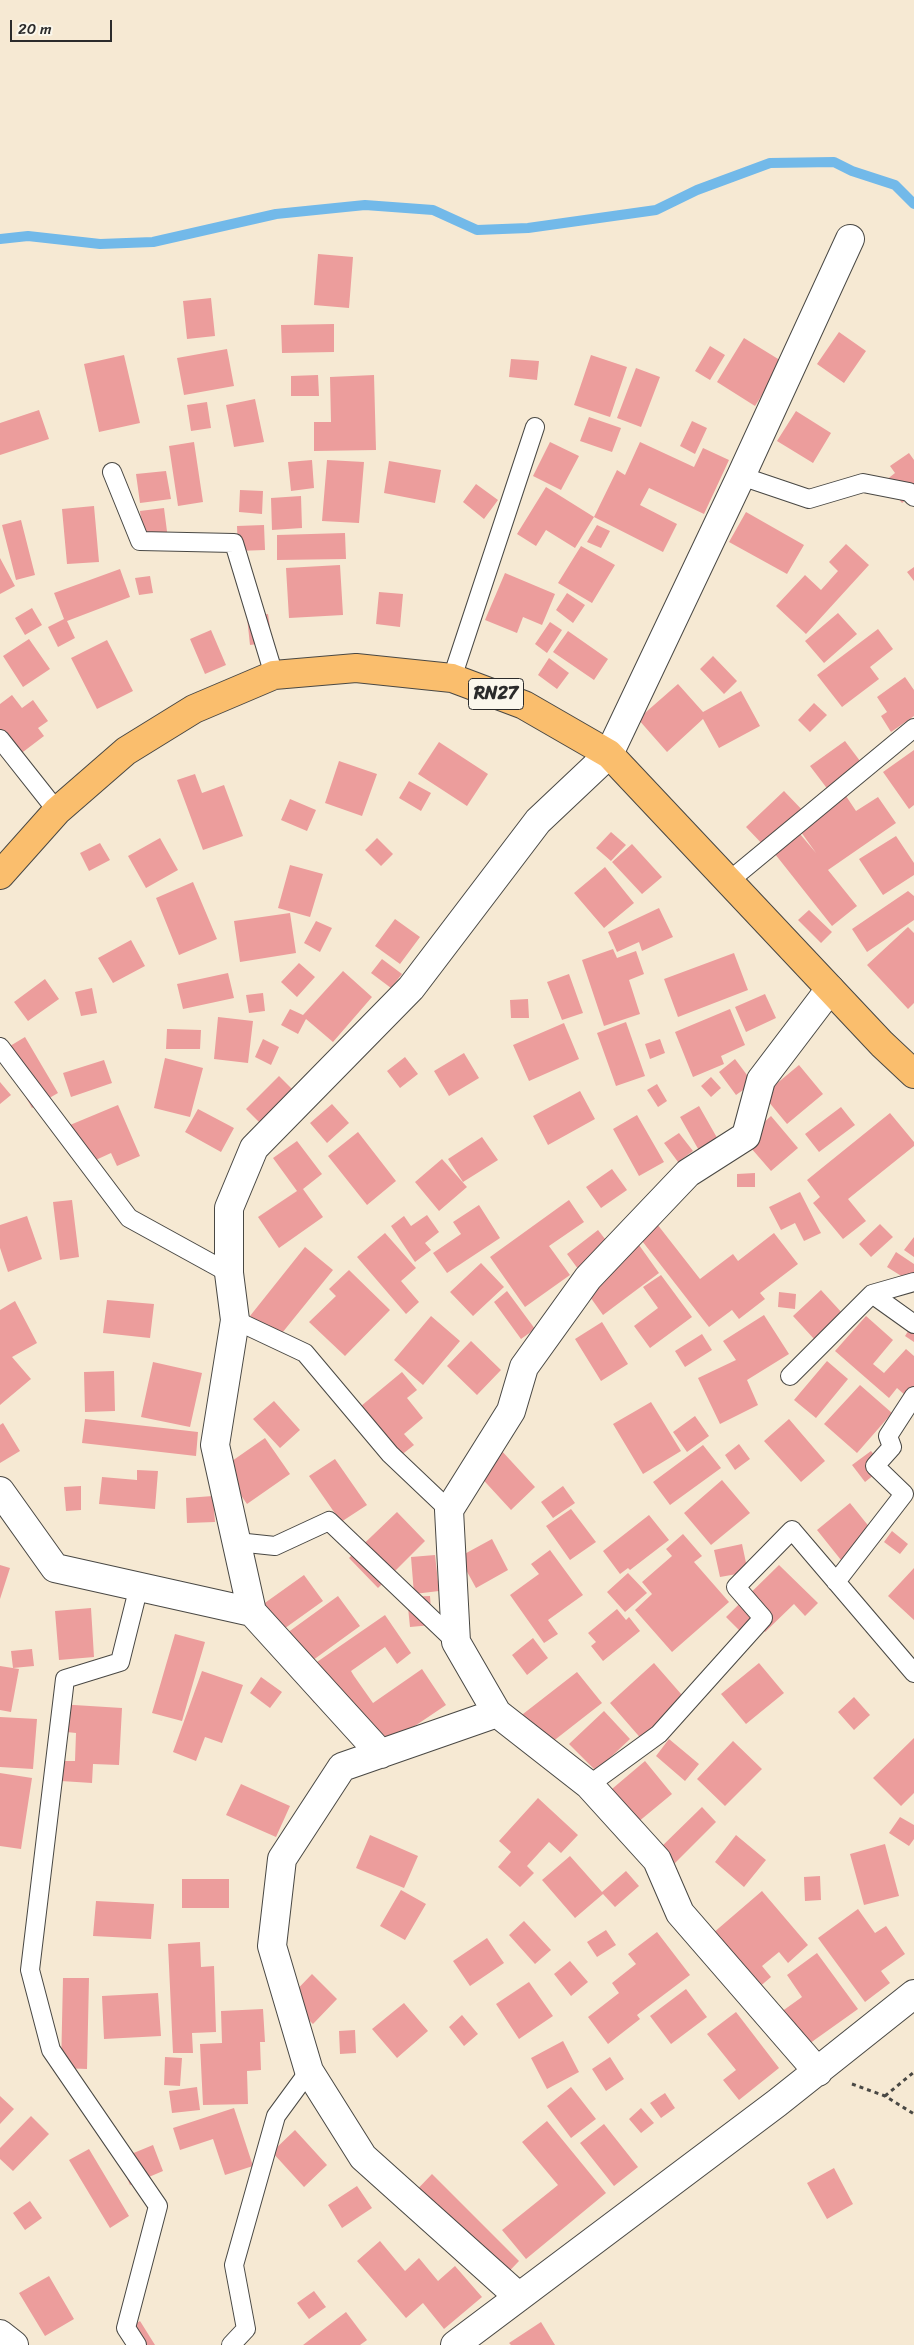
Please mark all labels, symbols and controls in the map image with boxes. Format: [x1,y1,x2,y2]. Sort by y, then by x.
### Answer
scale bar [12,10,115,42]
text: 20 m [18,16,52,42]
road number: RN27 [468,679,524,710]

